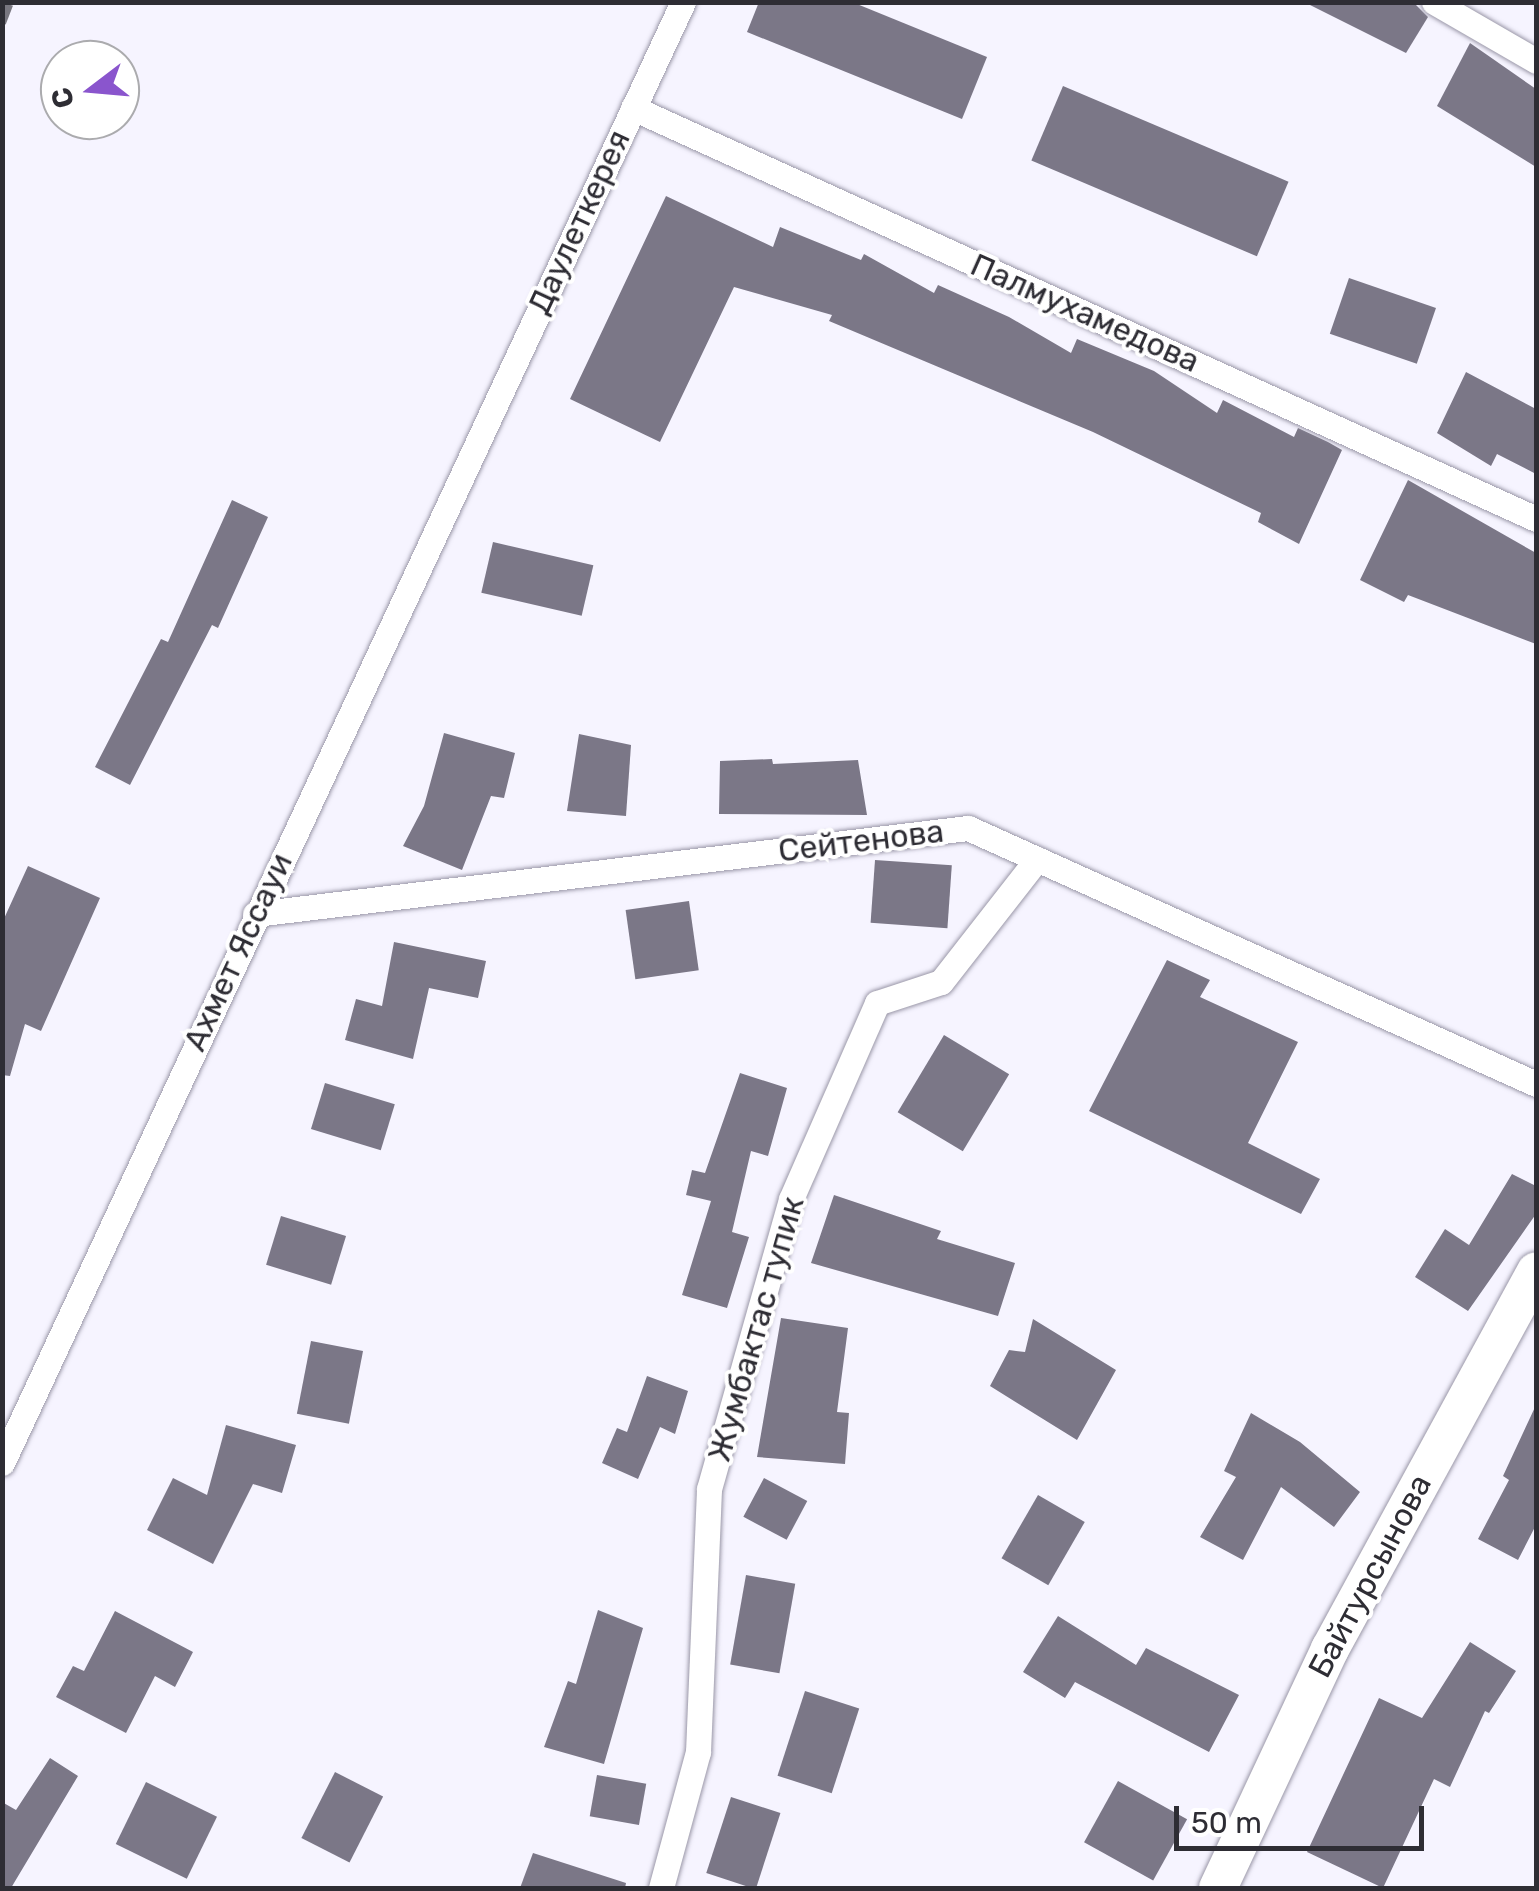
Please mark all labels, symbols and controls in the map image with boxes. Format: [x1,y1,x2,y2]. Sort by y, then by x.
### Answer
north arrow [40,40,140,140]
text: С [44,84,81,112]
street label: Даулеткерея [520,124,638,320]
street label: Палмухамедова [965,245,1205,381]
street label: Сейтенова [776,812,946,870]
street label: Ахмет Яссауи [175,847,301,1057]
street label: Жумбактас тупик [700,1192,812,1466]
street label: Байтурсынова [1300,1468,1440,1684]
scale bar [1179,1786,1429,1848]
text: 50 m [1191,1805,1262,1841]

